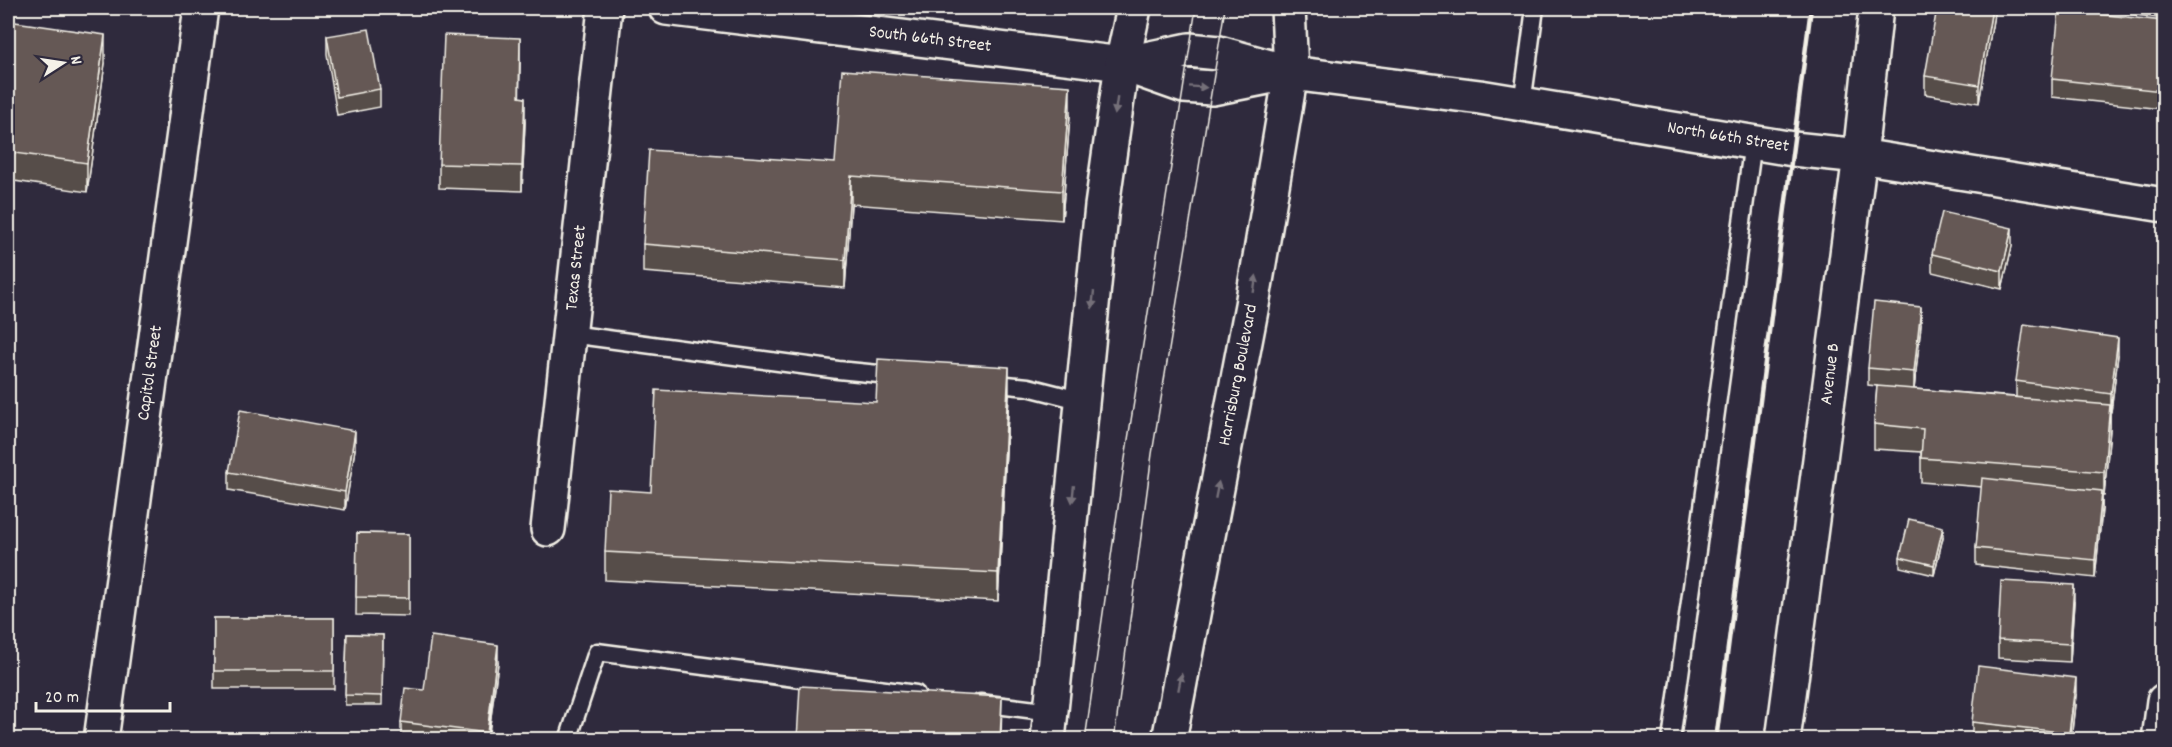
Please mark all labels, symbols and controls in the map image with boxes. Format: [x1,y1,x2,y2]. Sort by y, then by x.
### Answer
street label: South 66th Street [867,20,993,60]
north arrow [33,33,93,93]
text: N [63,54,87,67]
one-way arrow [1188,83,1207,92]
one-way arrow [1112,97,1121,116]
street label: North 66th Street [1665,116,1791,160]
street label: Texas Street [560,224,594,312]
one-way arrow [1251,275,1260,294]
one-way arrow [1088,290,1098,309]
street label: Harrisburg Boulevard [1213,302,1265,448]
street label: Capitol Street [132,324,170,422]
street label: Avenue B [1815,342,1847,406]
one-way arrow [1213,481,1222,500]
one-way arrow [1068,485,1078,504]
one-way arrow [1176,672,1185,691]
scale bar [36,675,170,713]
text: 20 m [45,686,79,711]

